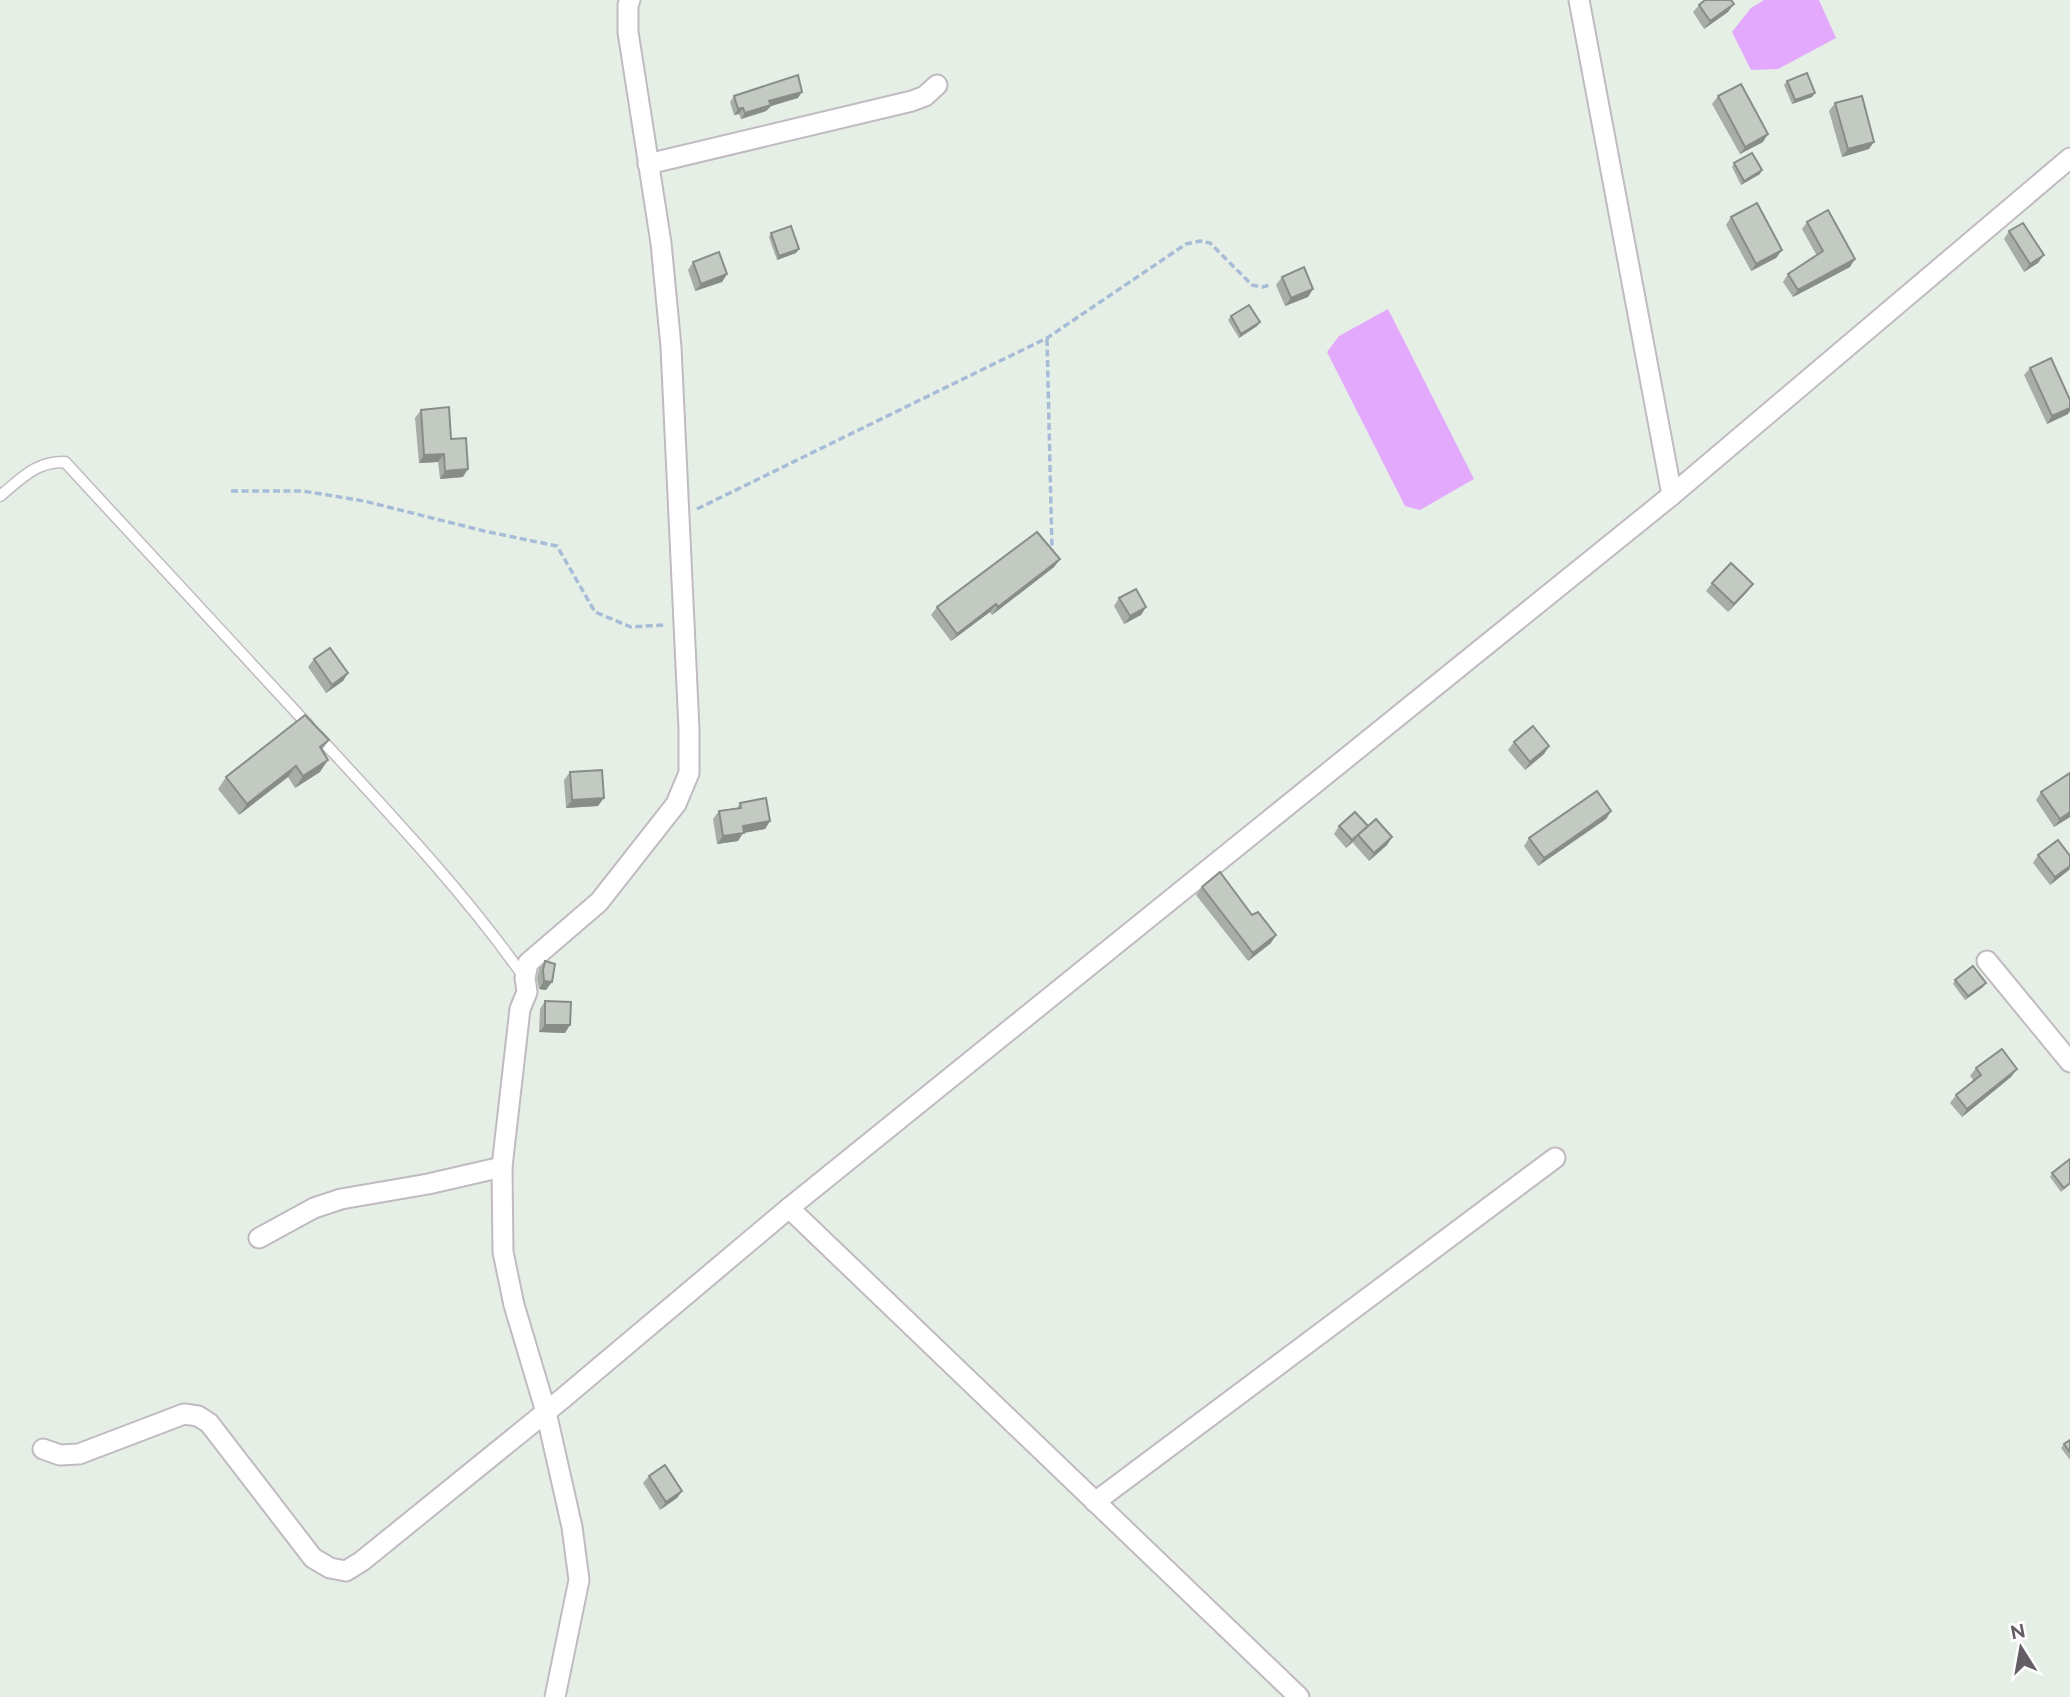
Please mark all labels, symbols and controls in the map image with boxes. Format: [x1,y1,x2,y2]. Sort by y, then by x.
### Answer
north arrow [1986,1613,2056,1683]
text: N [2009,1619,2027,1643]

